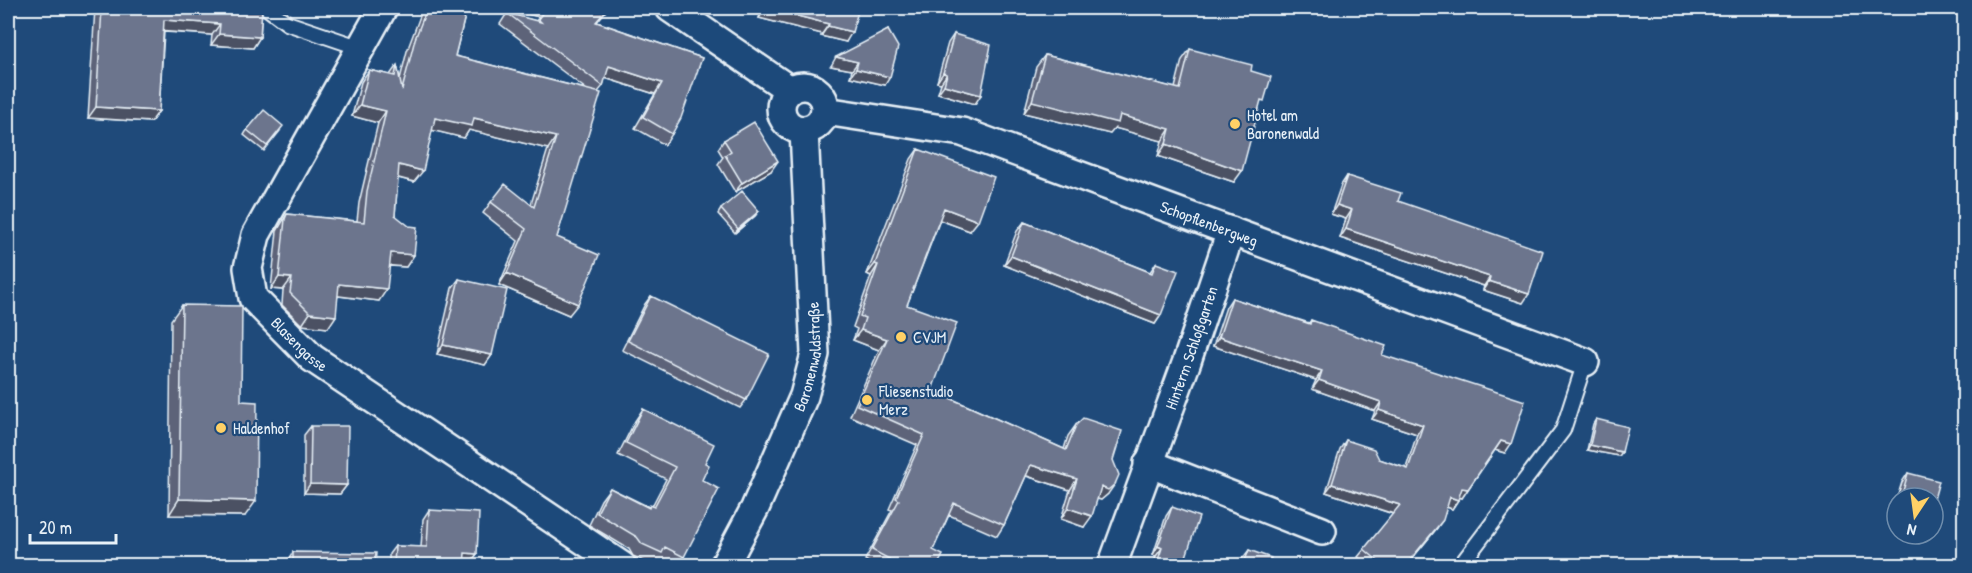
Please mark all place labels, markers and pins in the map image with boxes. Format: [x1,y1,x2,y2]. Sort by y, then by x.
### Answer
place label: Hotel am Baronenwald [1247,104,1319,144]
marker: Hotel am Baronenwald [1228,117,1242,131]
place label: CVJM [913,326,946,348]
marker: CVJM [894,330,908,344]
place label: Fliesenstudio Merz [878,380,954,420]
marker: Fliesenstudio Merz [860,393,874,407]
place label: Haldenhof [233,417,290,439]
marker: Haldenhof [214,421,228,435]

